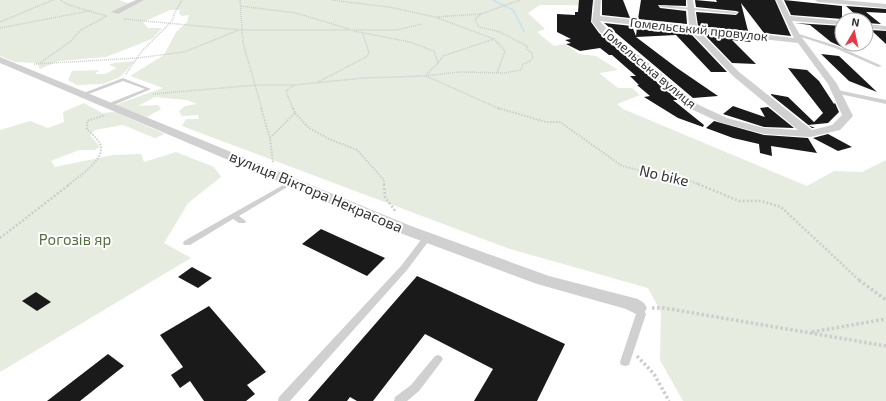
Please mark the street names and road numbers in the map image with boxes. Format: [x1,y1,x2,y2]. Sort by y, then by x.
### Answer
street label: Гомельський провулок [629,14,769,44]
street label: Гомельська вулиця [600,24,700,112]
street label: вулиця Віктора Некрасова [227,146,406,237]
street label: No bike [638,161,691,189]

